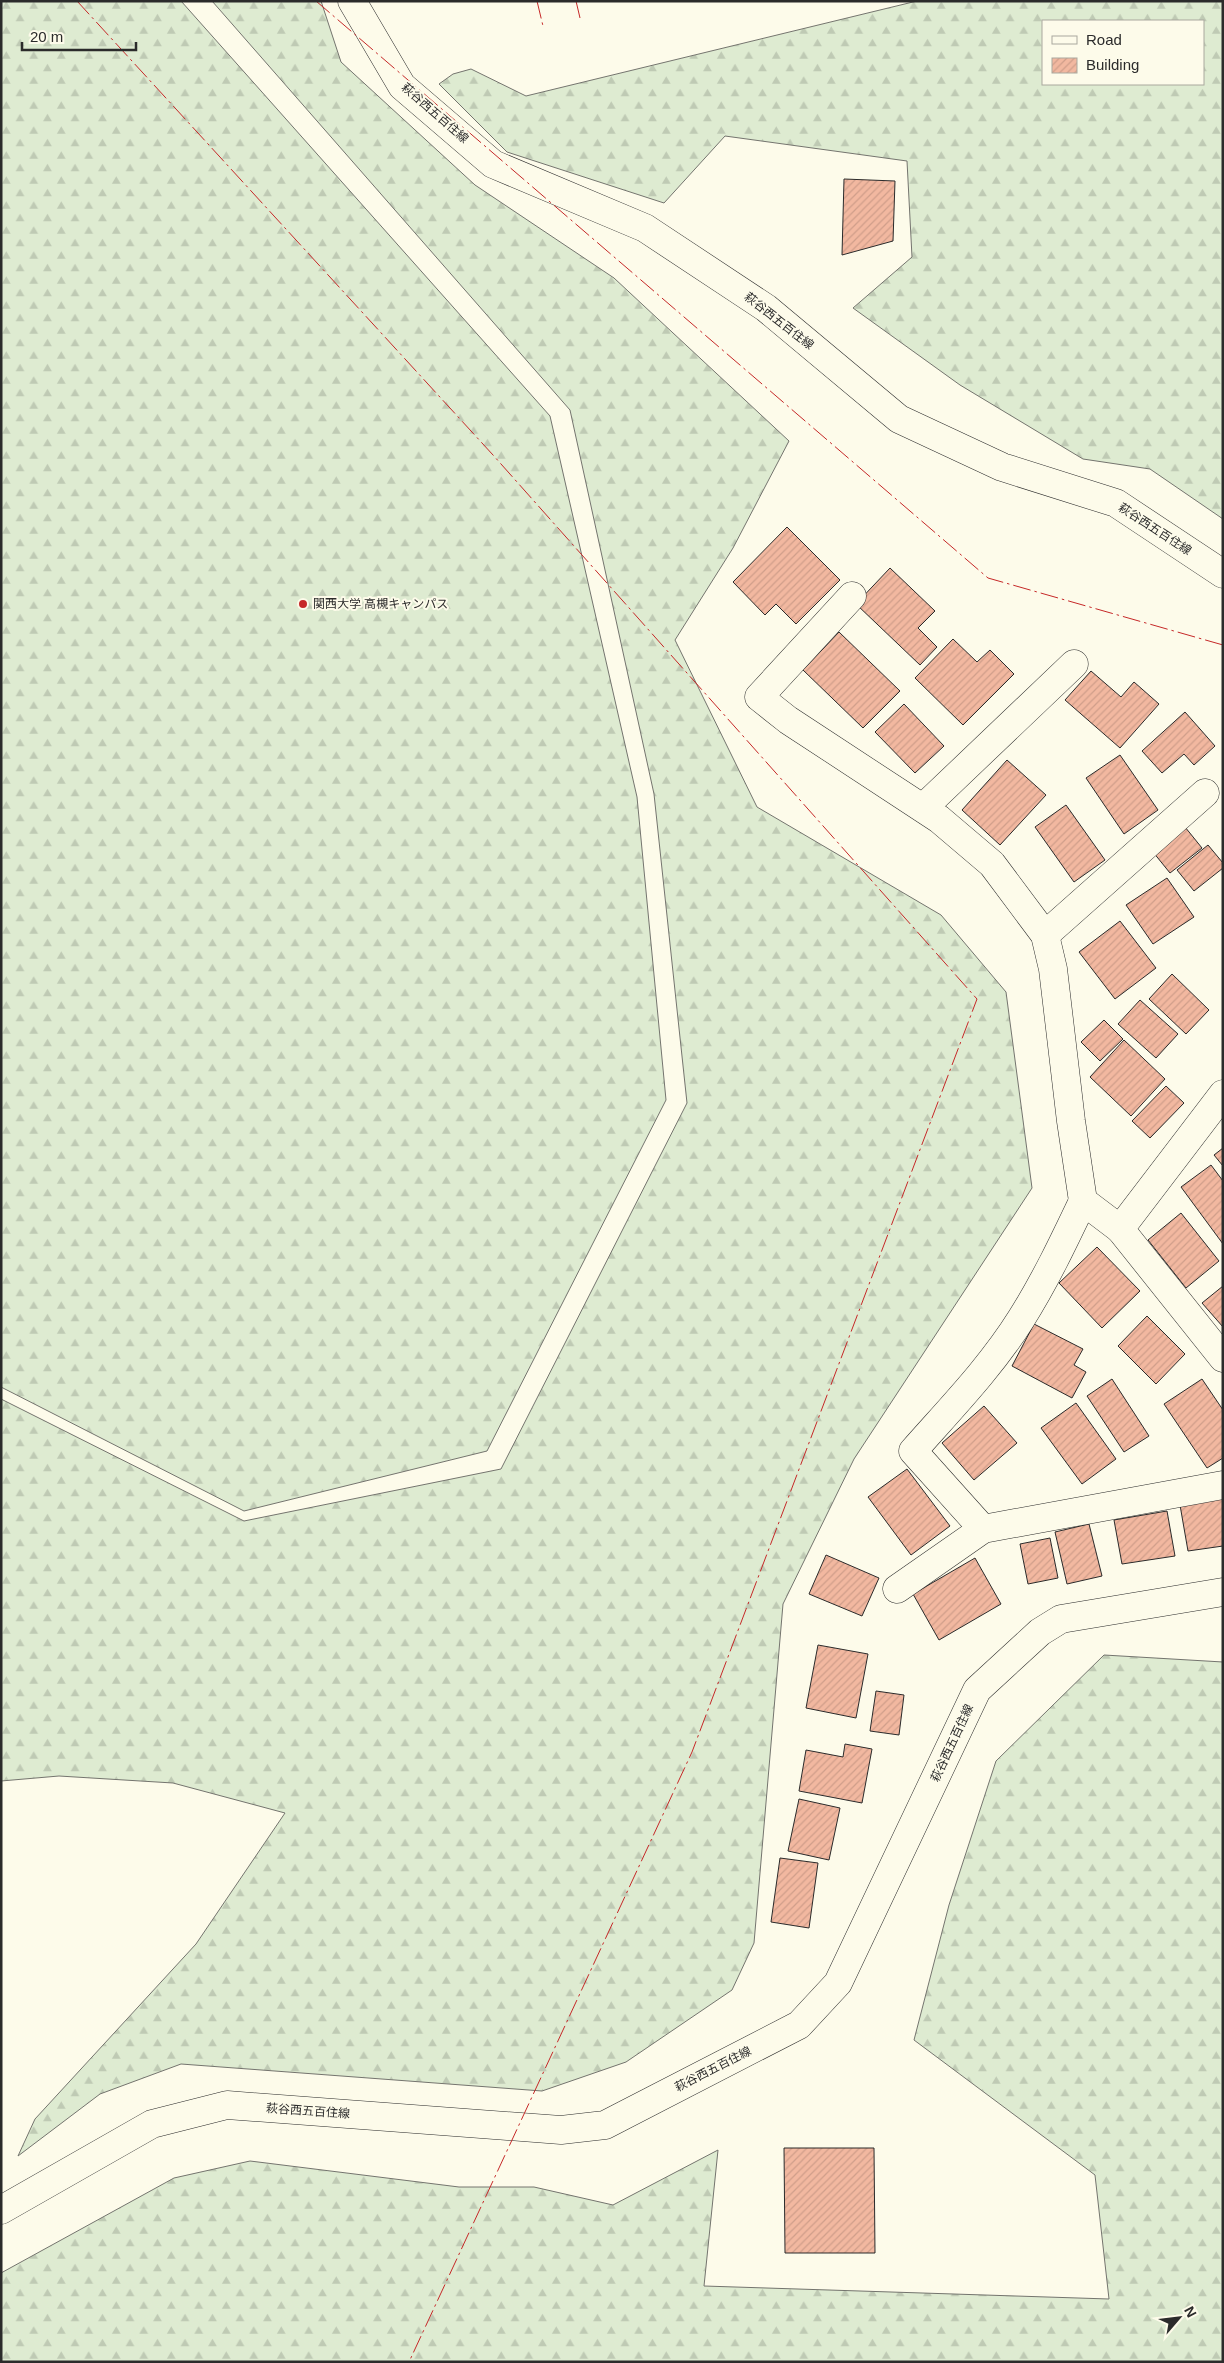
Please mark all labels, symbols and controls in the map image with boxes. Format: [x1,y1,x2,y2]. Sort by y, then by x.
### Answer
scale bar [22,20,136,52]
legend [1042,20,1204,85]
text: 20 m [30,28,63,45]
text: Road [1086,31,1122,48]
text: Building [1086,56,1139,73]
street label: 萩谷西五百住線 [399,80,471,146]
street label: 萩谷西五百住線 [742,290,816,352]
street label: 萩谷西五百住線 [1116,500,1194,558]
place label: 関西大学 高槻キャンパス [313,597,448,611]
marker: 関西大学 高槻キャンパス [297,598,309,610]
street label: 萩谷西五百住線 [928,1702,976,1784]
street label: 萩谷西五百住線 [672,2044,754,2094]
street label: 萩谷西五百住線 [266,2101,350,2121]
north arrow [1154,2293,1204,2343]
text: N [1181,2304,1200,2320]

